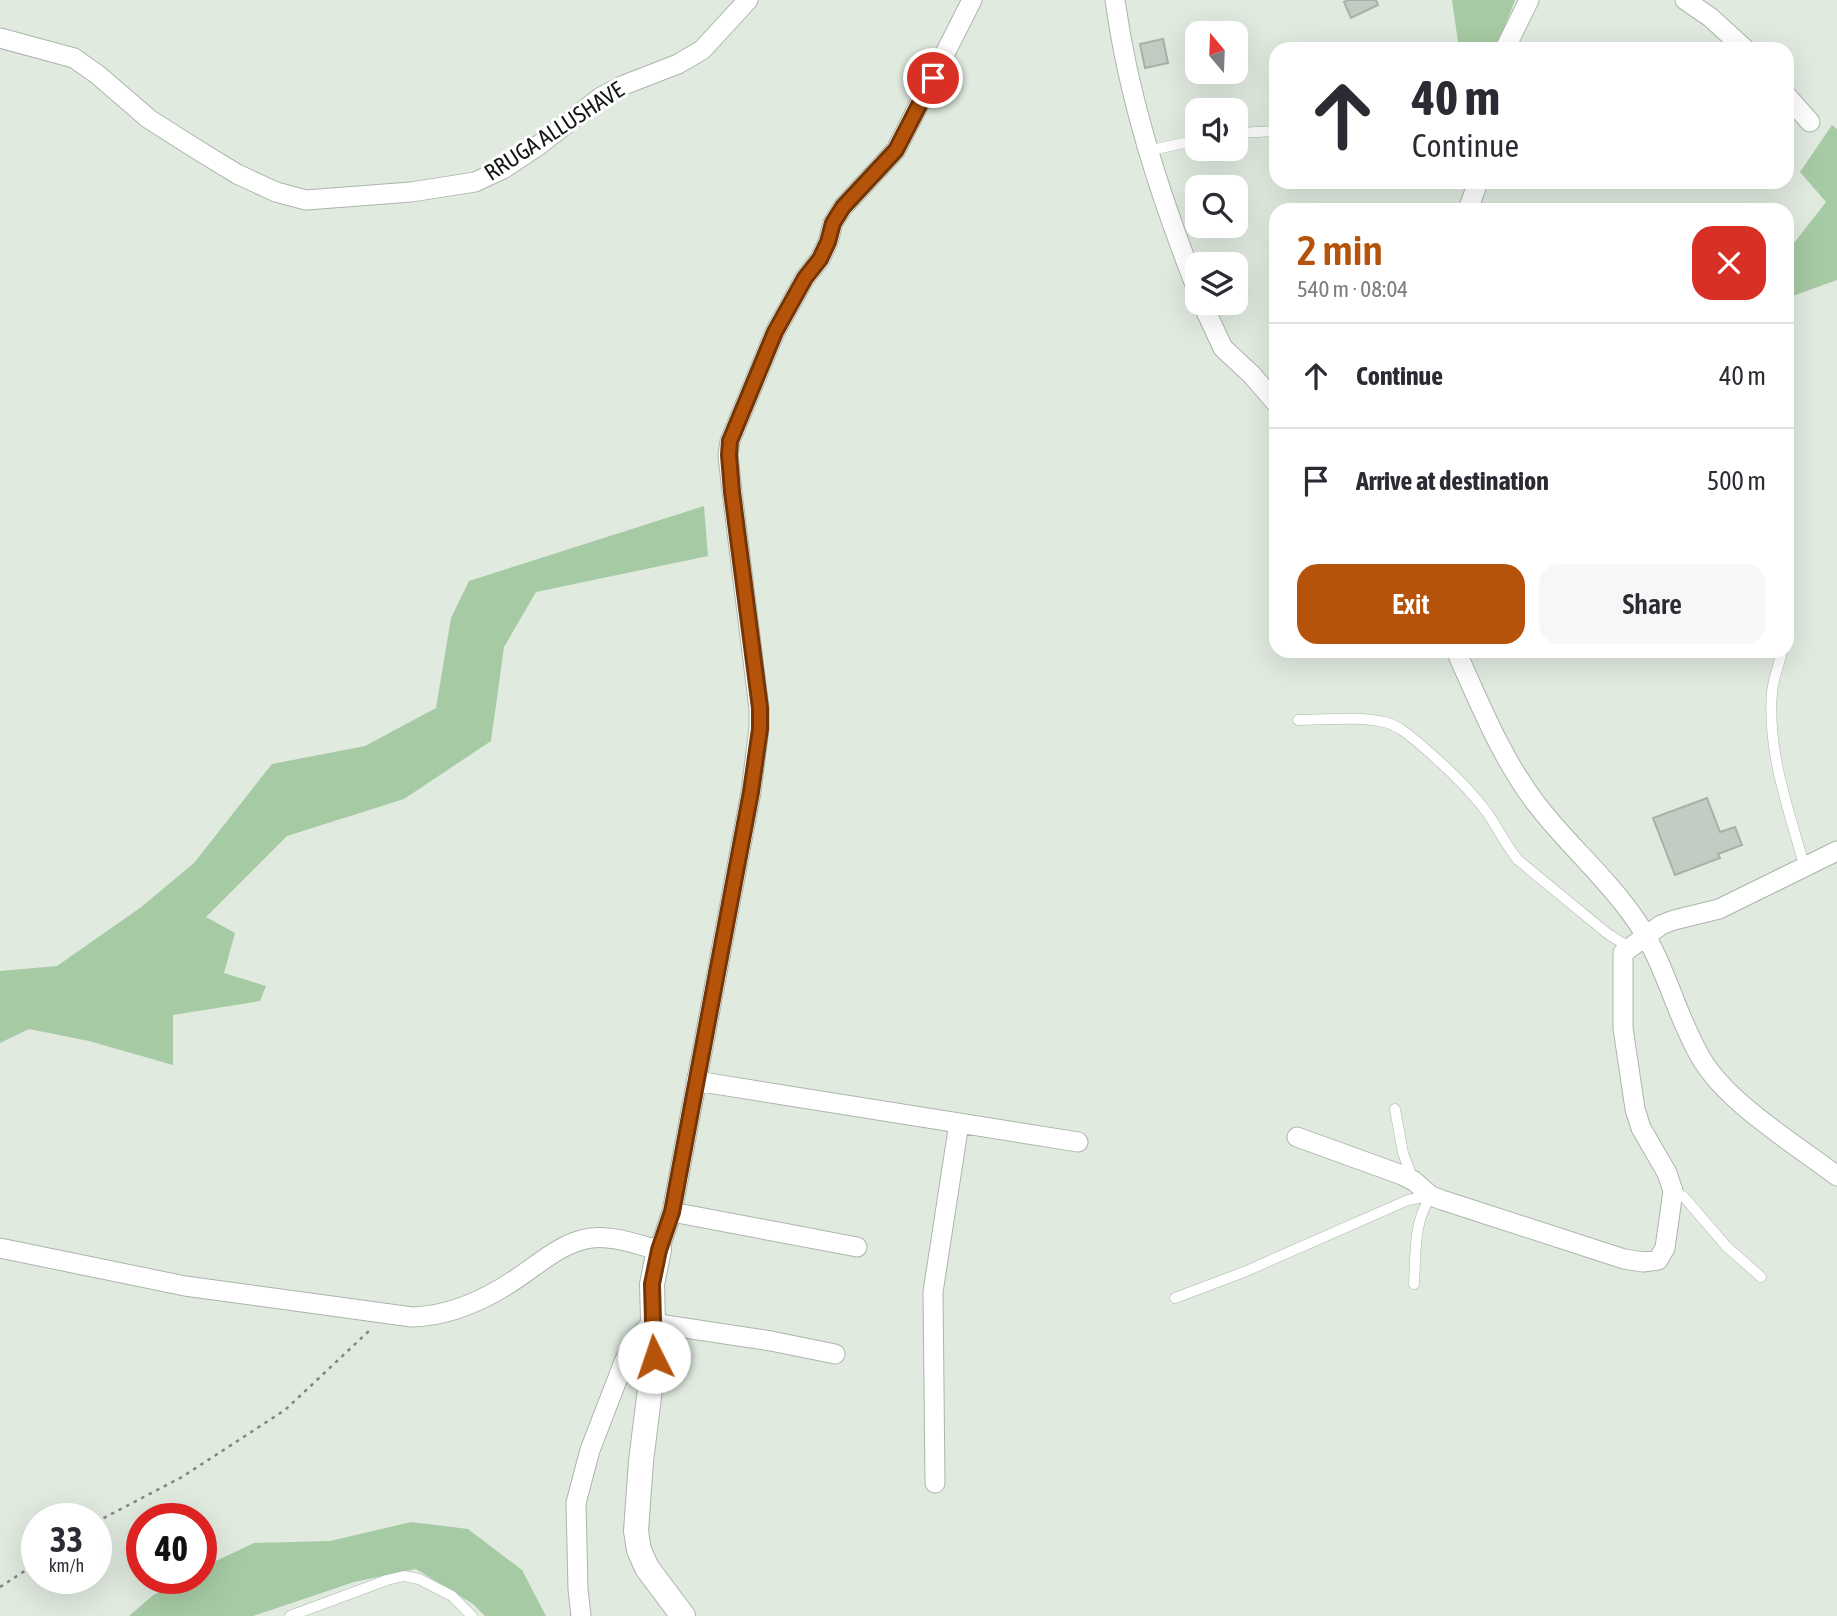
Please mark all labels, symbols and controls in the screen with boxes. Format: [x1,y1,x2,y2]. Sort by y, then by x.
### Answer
north arrow [1185,21,1248,84]
map controls [1185,21,1248,315]
pin [903,48,963,108]
icon: arrive [914,59,952,97]
text: 40 m [1412,69,1500,125]
icon: ahead [1297,70,1388,161]
street label: RRUGA ALLUSHAVE [480,76,629,186]
button: sound [1185,98,1248,161]
text: Continue [1412,127,1519,164]
button: search [1185,175,1248,238]
text: 2 min [1297,226,1383,274]
button: close [1692,226,1766,300]
button: layers [1185,252,1248,315]
text: 540 m · 08:04 [1297,276,1408,302]
icon: ahead [1297,357,1335,395]
text: Continue [1356,361,1443,391]
text: 40 m [1719,361,1766,391]
icon: arrive [1297,462,1335,500]
text: Arrive at destination [1356,466,1549,496]
text: 500 m [1707,466,1766,496]
button: Exit [1297,564,1525,644]
button: Share [1539,564,1766,644]
position arrow [617,1320,691,1394]
speed limit sign: 40 [126,1503,217,1594]
text: 33 [50,1519,83,1559]
text: km/h [49,1555,84,1576]

